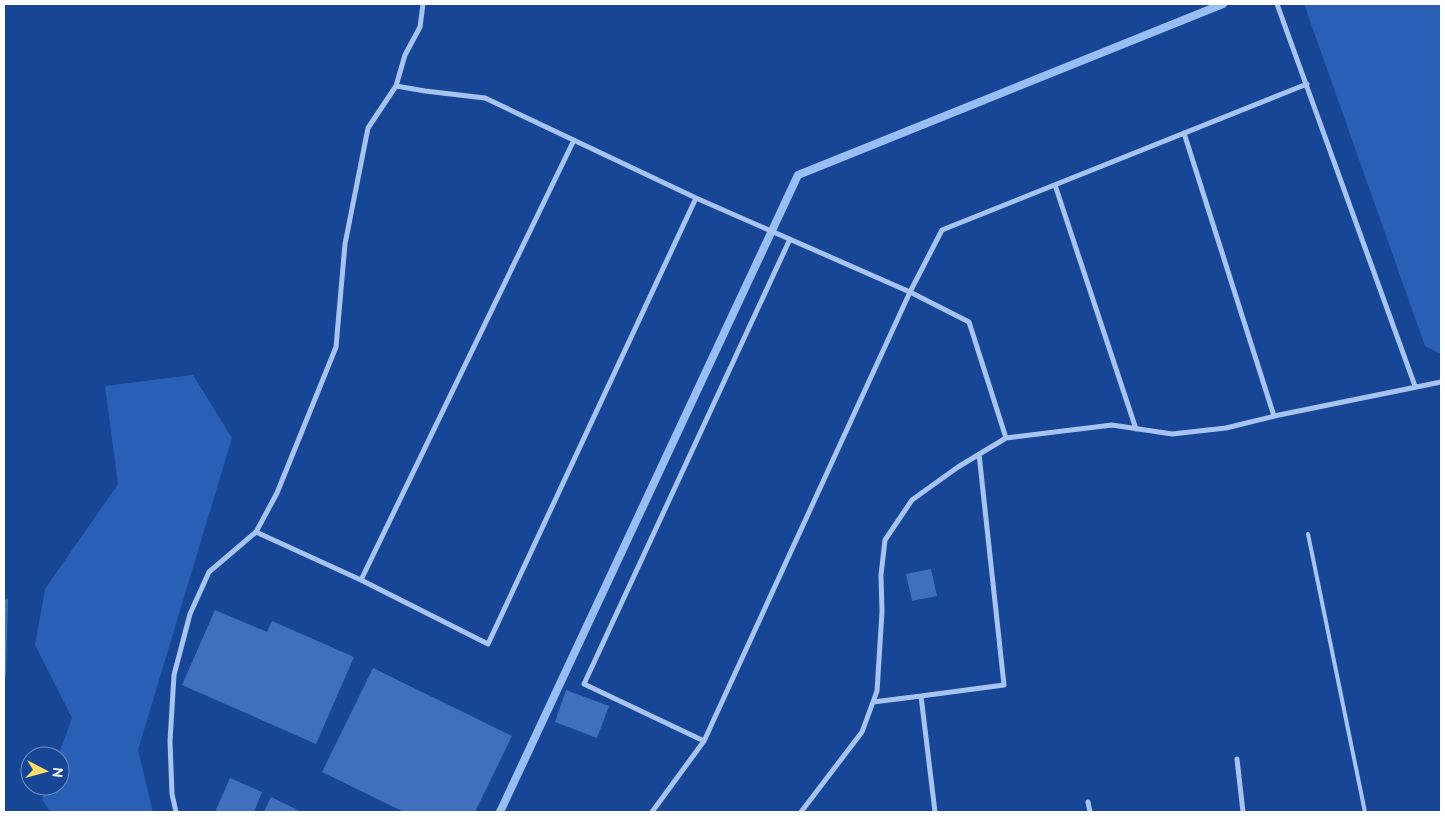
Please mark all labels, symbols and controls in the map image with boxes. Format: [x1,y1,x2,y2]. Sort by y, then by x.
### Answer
north arrow [20,746,70,796]
text: N [49,766,66,778]

